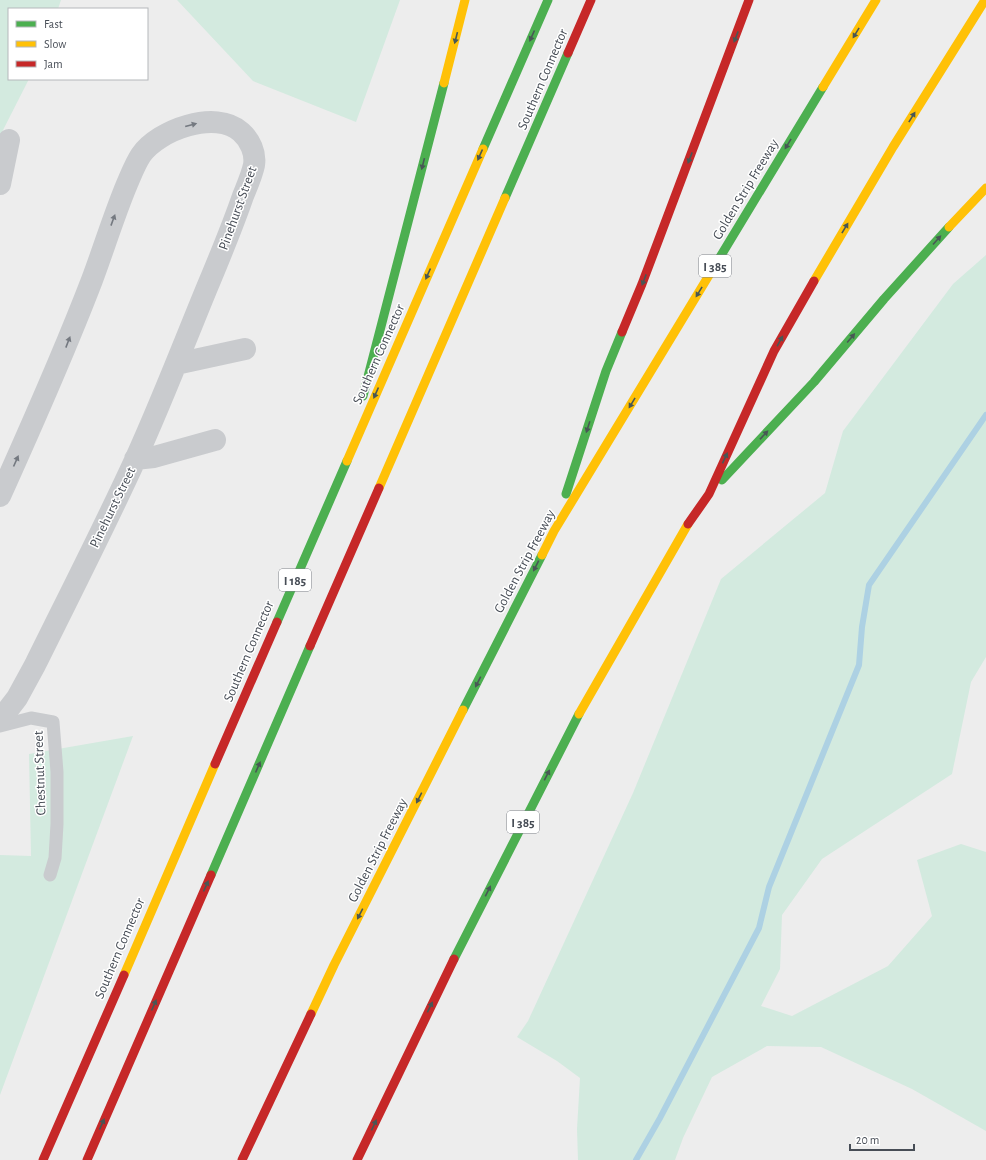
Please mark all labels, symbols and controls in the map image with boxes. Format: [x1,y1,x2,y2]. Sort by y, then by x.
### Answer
legend [8,8,148,80]
text: Fast [44,18,63,30]
street label: Southern Connector [515,27,571,132]
one-way arrow [852,27,859,39]
one-way arrow [529,30,535,41]
one-way arrow [732,31,738,43]
one-way arrow [452,32,458,44]
text: Slow [44,38,66,50]
text: Jam [44,58,63,70]
one-way arrow [908,112,916,122]
one-way arrow [185,122,198,128]
street label: Golden Strip Freeway [710,137,781,242]
one-way arrow [785,139,792,150]
one-way arrow [477,149,483,160]
one-way arrow [686,153,692,165]
one-way arrow [420,158,426,170]
street label: Pinehurst Street [216,164,260,252]
one-way arrow [111,213,117,225]
one-way arrow [842,222,849,234]
one-way arrow [932,235,941,245]
road number: I 385 [699,255,731,277]
one-way arrow [425,268,431,280]
one-way arrow [640,274,646,286]
one-way arrow [695,287,703,297]
street label: Southern Connector [351,302,407,407]
one-way arrow [846,332,855,343]
one-way arrow [65,335,71,347]
one-way arrow [777,335,783,346]
one-way arrow [373,388,379,399]
one-way arrow [628,397,635,409]
one-way arrow [585,422,591,434]
one-way arrow [760,430,769,440]
one-way arrow [722,453,728,464]
one-way arrow [13,455,19,466]
street label: Pinehurst Street [87,464,139,550]
street label: Golden Strip Freeway [492,508,558,615]
one-way arrow [533,560,539,572]
road number: I 185 [279,569,311,591]
street label: Southern Connector [221,599,277,704]
one-way arrow [474,676,481,688]
street label: Chestnut Street [32,730,48,816]
one-way arrow [255,761,261,772]
one-way arrow [544,770,550,781]
one-way arrow [416,792,422,804]
street label: Golden Strip Freeway [346,796,410,905]
road number: I 385 [507,811,539,833]
one-way arrow [203,880,209,892]
one-way arrow [484,885,491,897]
street label: Southern Connector [92,896,148,1001]
one-way arrow [357,908,363,920]
one-way arrow [151,1000,157,1011]
one-way arrow [427,1002,433,1013]
one-way arrow [99,1119,105,1130]
one-way arrow [371,1119,377,1130]
scale bar [850,1126,914,1152]
text: 20 m [856,1134,879,1146]

